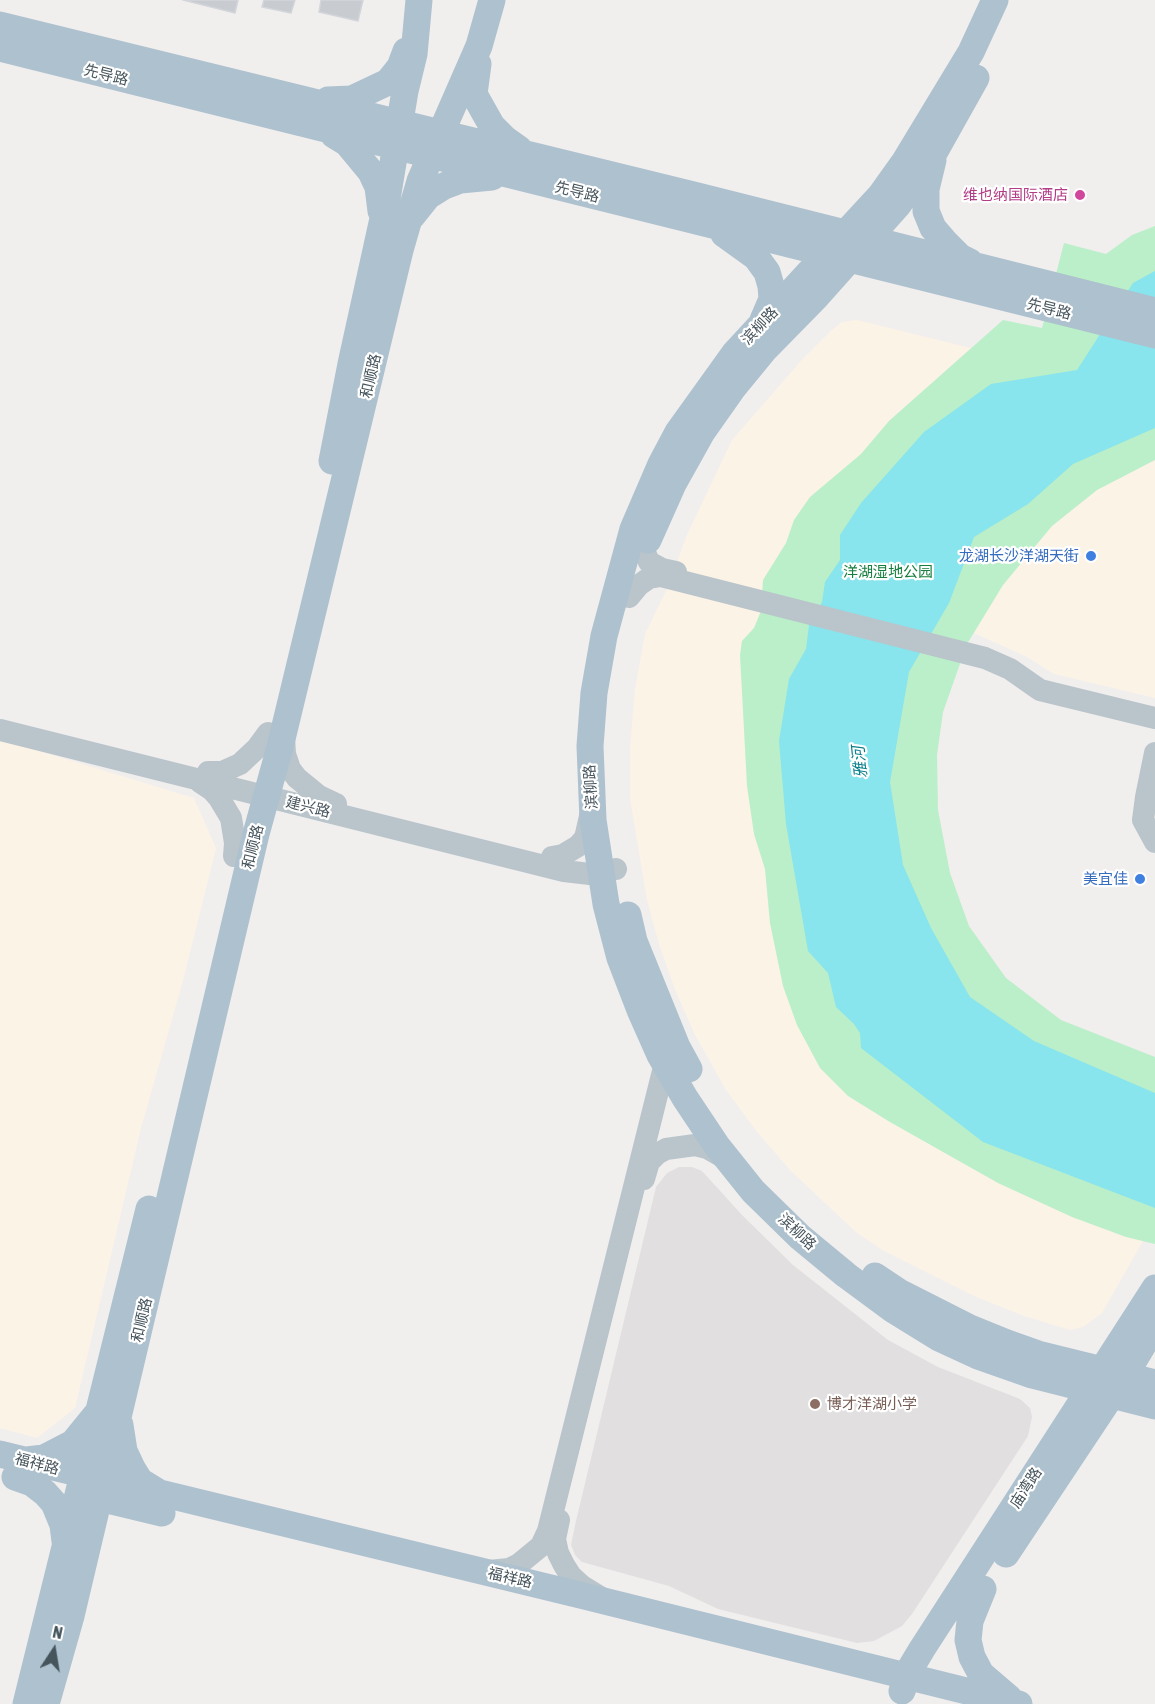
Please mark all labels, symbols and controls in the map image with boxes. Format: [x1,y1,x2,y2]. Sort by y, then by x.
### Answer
street label: 先导路 [82,61,130,89]
street label: 先导路 [553,178,601,206]
place label: 维也纳国际酒店 [963,186,1068,204]
marker: 维也纳国际酒店 [1073,188,1087,202]
street label: 先导路 [1025,295,1073,323]
street label: 滨柳路 [738,303,782,349]
street label: 和顺路 [357,352,385,400]
place label: 龙湖长沙洋湖天街 [959,547,1079,565]
marker: 龙湖长沙洋湖天街 [1084,549,1098,563]
park label: 洋湖湿地公园 [843,563,933,581]
water label: 雅河 [849,745,871,779]
street label: 滨柳路 [581,764,601,810]
street label: 建兴路 [284,793,332,821]
street label: 和顺路 [239,823,267,871]
place label: 美宜佳 [1083,870,1128,888]
marker: 美宜佳 [1133,872,1147,886]
street label: 滨柳路 [774,1210,820,1254]
street label: 和顺路 [128,1296,156,1344]
place label: 博才洋湖小学 [827,1395,917,1413]
marker: 博才洋湖小学 [808,1397,822,1411]
street label: 福祥路 [13,1449,61,1479]
street label: 庙湾路 [1006,1464,1046,1512]
street label: 福祥路 [486,1564,534,1592]
north arrow [24,1620,84,1680]
text: N [51,1623,64,1642]

